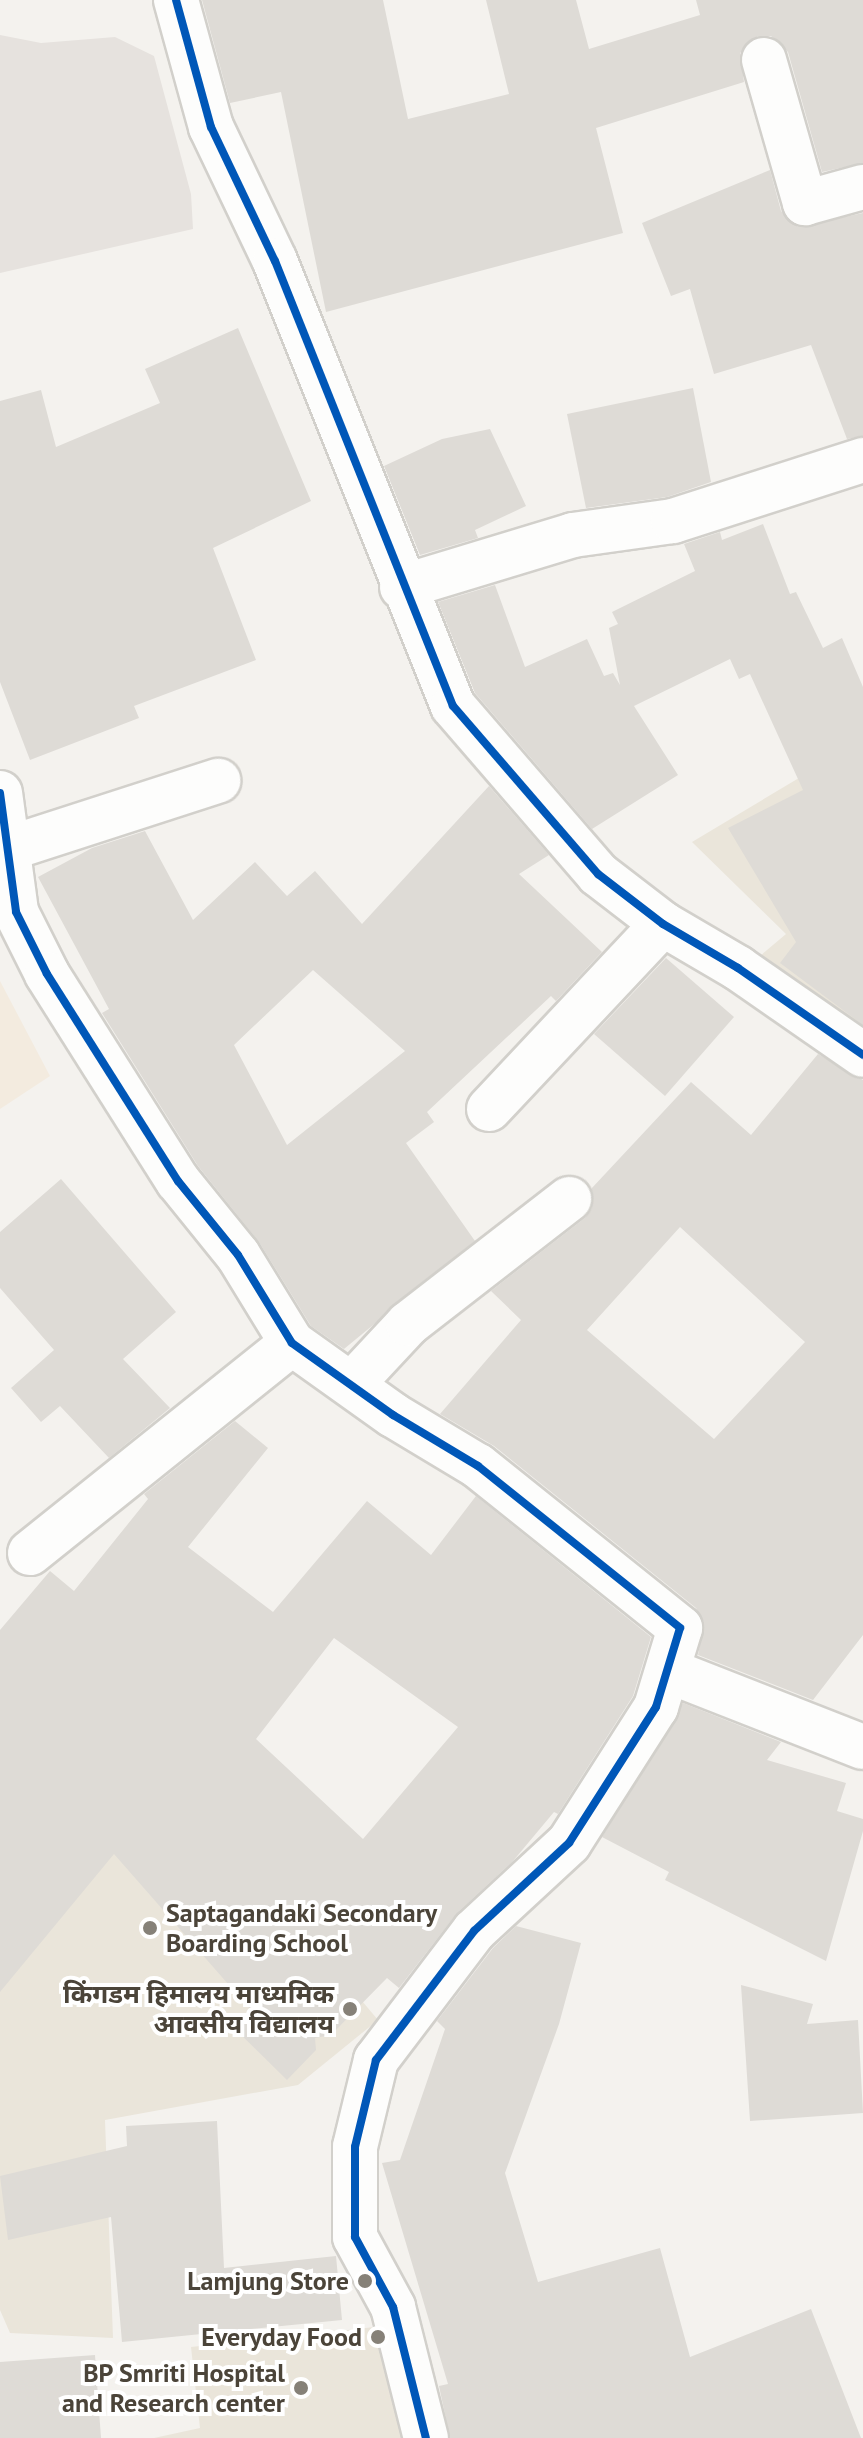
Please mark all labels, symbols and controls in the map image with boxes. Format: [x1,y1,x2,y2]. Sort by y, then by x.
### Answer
place label: Saptagandaki Secondary Boarding School [166,1897,437,1958]
marker: Saptagandaki Secondary Boarding School [141,1919,159,1937]
place label: किंगडम हिमालय माध्यमिक आवसीय विद्यालय [63,1978,334,2040]
marker: किंगडम हिमालय माध्यमिक आवसीय विद्यालय [341,2000,359,2018]
place label: Lamjung Store [187,2265,349,2297]
marker: Lamjung Store [356,2272,374,2290]
place label: Everyday Food [200,2321,362,2353]
marker: Everyday Food [369,2328,387,2346]
place label: BP Smriti Hospital and Research center [62,2357,285,2418]
marker: BP Smriti Hospital and Research center [292,2379,310,2397]

